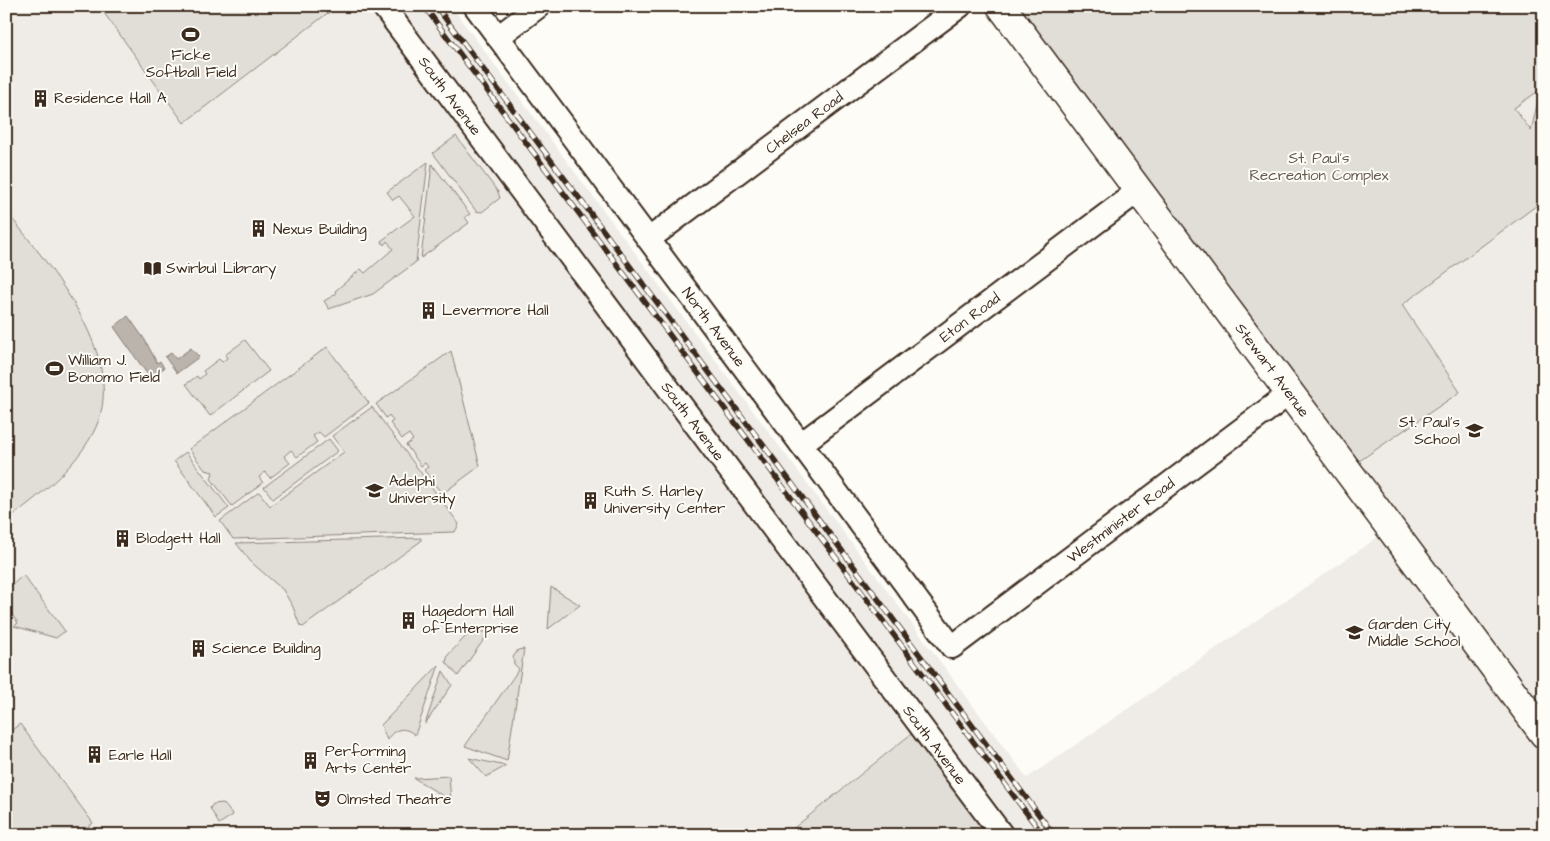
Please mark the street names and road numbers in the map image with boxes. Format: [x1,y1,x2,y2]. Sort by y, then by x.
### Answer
street label: South Avenue [413,52,487,140]
street label: Chelsea Road [761,86,848,159]
street label: North Avenue [677,283,750,371]
street label: Eton Road [935,287,1005,347]
street label: Stewart Avenue [1230,318,1315,421]
street label: South Avenue [656,377,729,465]
street label: Westminister Road [1062,473,1179,568]
street label: South Avenue [898,701,971,789]

